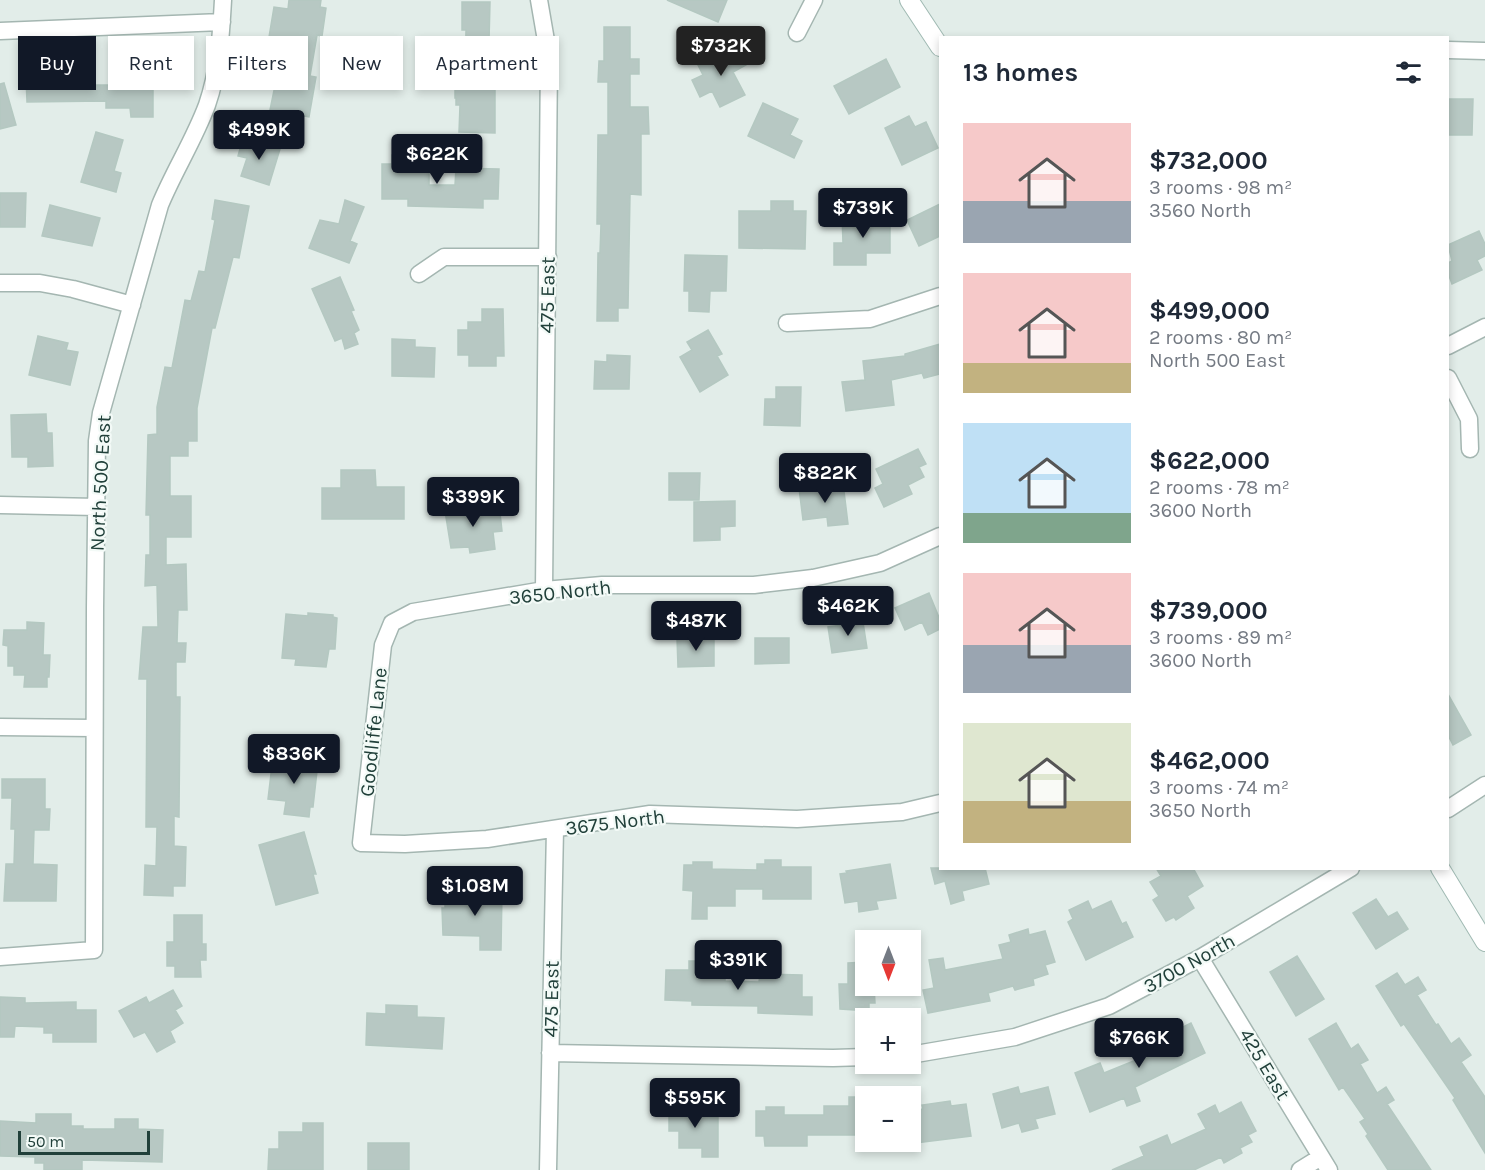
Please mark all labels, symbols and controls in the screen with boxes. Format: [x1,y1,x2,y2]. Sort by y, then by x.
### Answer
pin: $732K [679,26,763,77]
text: $732K [690,34,752,57]
chip: Buy [18,36,96,90]
chip: Rent [108,36,194,90]
chip: Filters [206,36,308,90]
chip: New [320,36,403,90]
chip: Apartment [415,36,559,90]
icon: filters [1392,56,1425,89]
text: 13 homes [963,57,1078,88]
pin: $499K [217,110,301,161]
text: $499K [227,118,291,141]
pin: $622K [395,134,479,185]
text: $622K [405,142,469,165]
text: $732,000 [1149,145,1268,176]
icon: home [1011,147,1083,219]
text: 3 rooms · 98 m² [1149,176,1292,199]
pin: $739K [821,188,905,239]
text: $739K [832,196,894,219]
text: 3560 North [1149,199,1252,222]
street label: 475 East [535,256,560,334]
text: $499,000 [1149,295,1270,326]
icon: home [1011,297,1083,369]
text: 2 rooms · 80 m² [1149,326,1292,349]
text: North 500 East [1149,349,1285,372]
street label: North 500 East [85,414,116,552]
text: $622,000 [1149,445,1270,476]
icon: home [1011,447,1083,519]
pin: $822K [783,453,867,504]
text: $822K [793,461,857,484]
text: 2 rooms · 78 m² [1149,476,1290,499]
pin: $399K [431,477,515,528]
text: $399K [441,485,505,508]
text: 3600 North [1149,499,1252,522]
street label: 3650 North [508,576,612,609]
pin: $462K [806,586,890,637]
text: $462K [817,594,880,617]
text: $739,000 [1149,595,1268,626]
icon: home [1011,597,1083,669]
pin: $487K [654,601,738,652]
text: $487K [665,609,727,632]
text: 3 rooms · 89 m² [1149,626,1292,649]
text: 3600 North [1149,649,1252,672]
street label: Goodliffe Lane [355,666,392,798]
pin: $836K [252,734,336,785]
text: $836K [262,742,326,765]
text: $462,000 [1149,745,1270,776]
icon: home [1011,747,1083,819]
text: 3 rooms · 74 m² [1149,776,1289,799]
text: 3650 North [1149,799,1252,822]
street label: 3675 North [564,805,666,840]
pin: $1.08M [426,866,524,917]
text: $1.08M [441,874,509,897]
street label: 3700 North [1139,929,1239,998]
north arrow [855,930,921,996]
map controls [855,930,921,1152]
pin: $391K [696,940,780,991]
text: $391K [709,948,767,971]
street label: 475 East [539,960,564,1038]
button: + [855,1008,921,1074]
pin: $766K [1097,1018,1181,1069]
street label: 425 East [1234,1024,1295,1104]
text: $766K [1108,1026,1170,1049]
pin: $595K [653,1078,737,1129]
text: $595K [664,1086,726,1109]
button: − [855,1086,921,1152]
scale bar [18,1128,150,1156]
text: 50 m [27,1132,64,1151]

